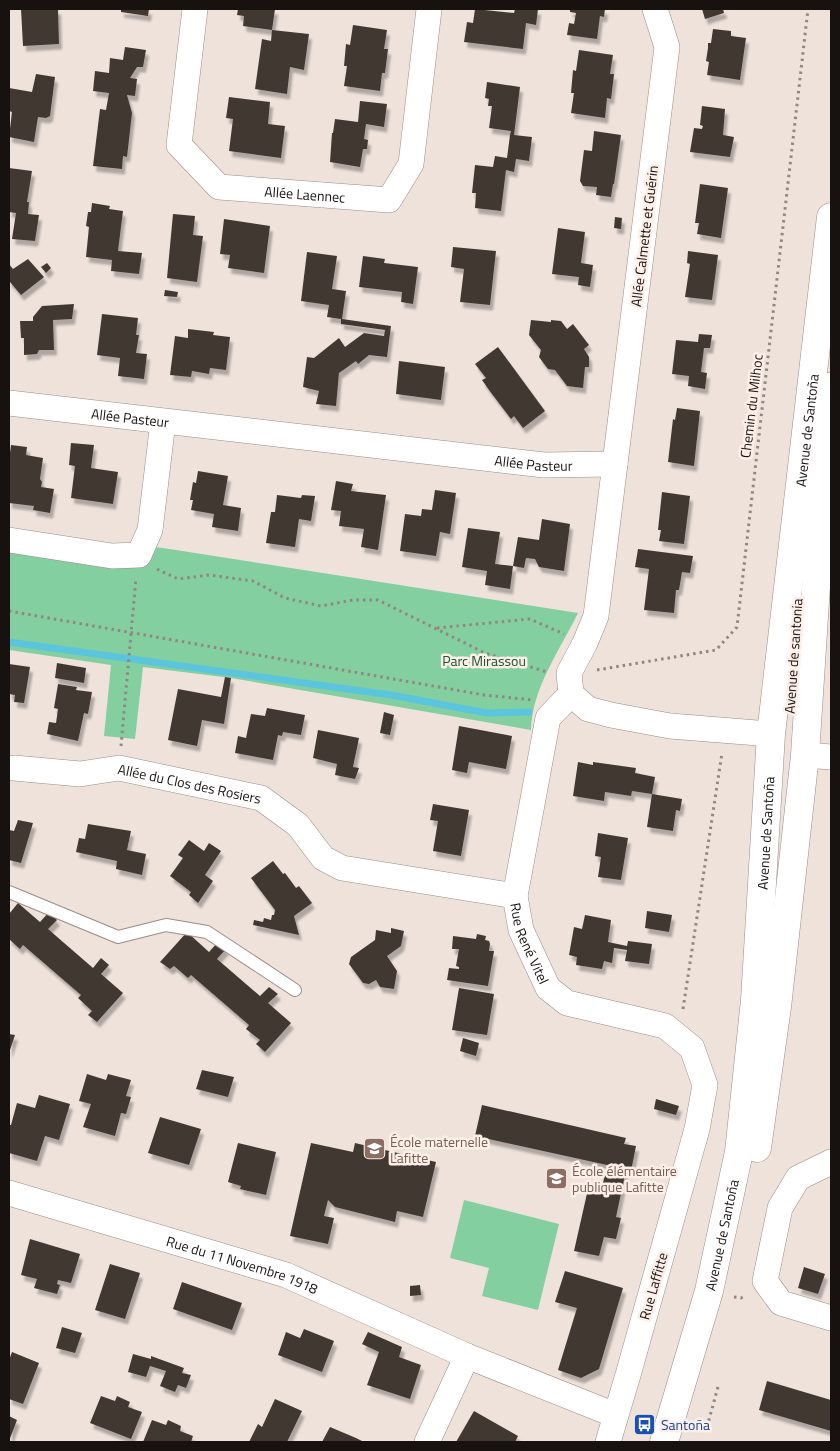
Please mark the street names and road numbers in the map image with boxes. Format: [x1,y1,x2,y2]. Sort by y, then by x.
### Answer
street label: Allée Calmette et Guérin [625,164,663,308]
street label: Allée Laennec [264,180,346,207]
street label: Chemin du Milhoc [734,353,768,459]
street label: Avenue de Santoña [789,373,823,488]
street label: Allée Pasteur [90,402,170,432]
street label: Allée Pasteur [493,449,573,476]
street label: Avenue de santonia [779,598,807,714]
street label: Allée du Clos des Rosiers [116,758,263,808]
street label: Avenue de Santoña [751,776,779,890]
street label: Rue René Vitel [506,901,555,987]
street label: Avenue de Santoña [699,1177,743,1293]
street label: Rue du 11 Novembre 1918 [164,1230,322,1299]
street label: Rue Laffitte [633,1250,673,1322]

